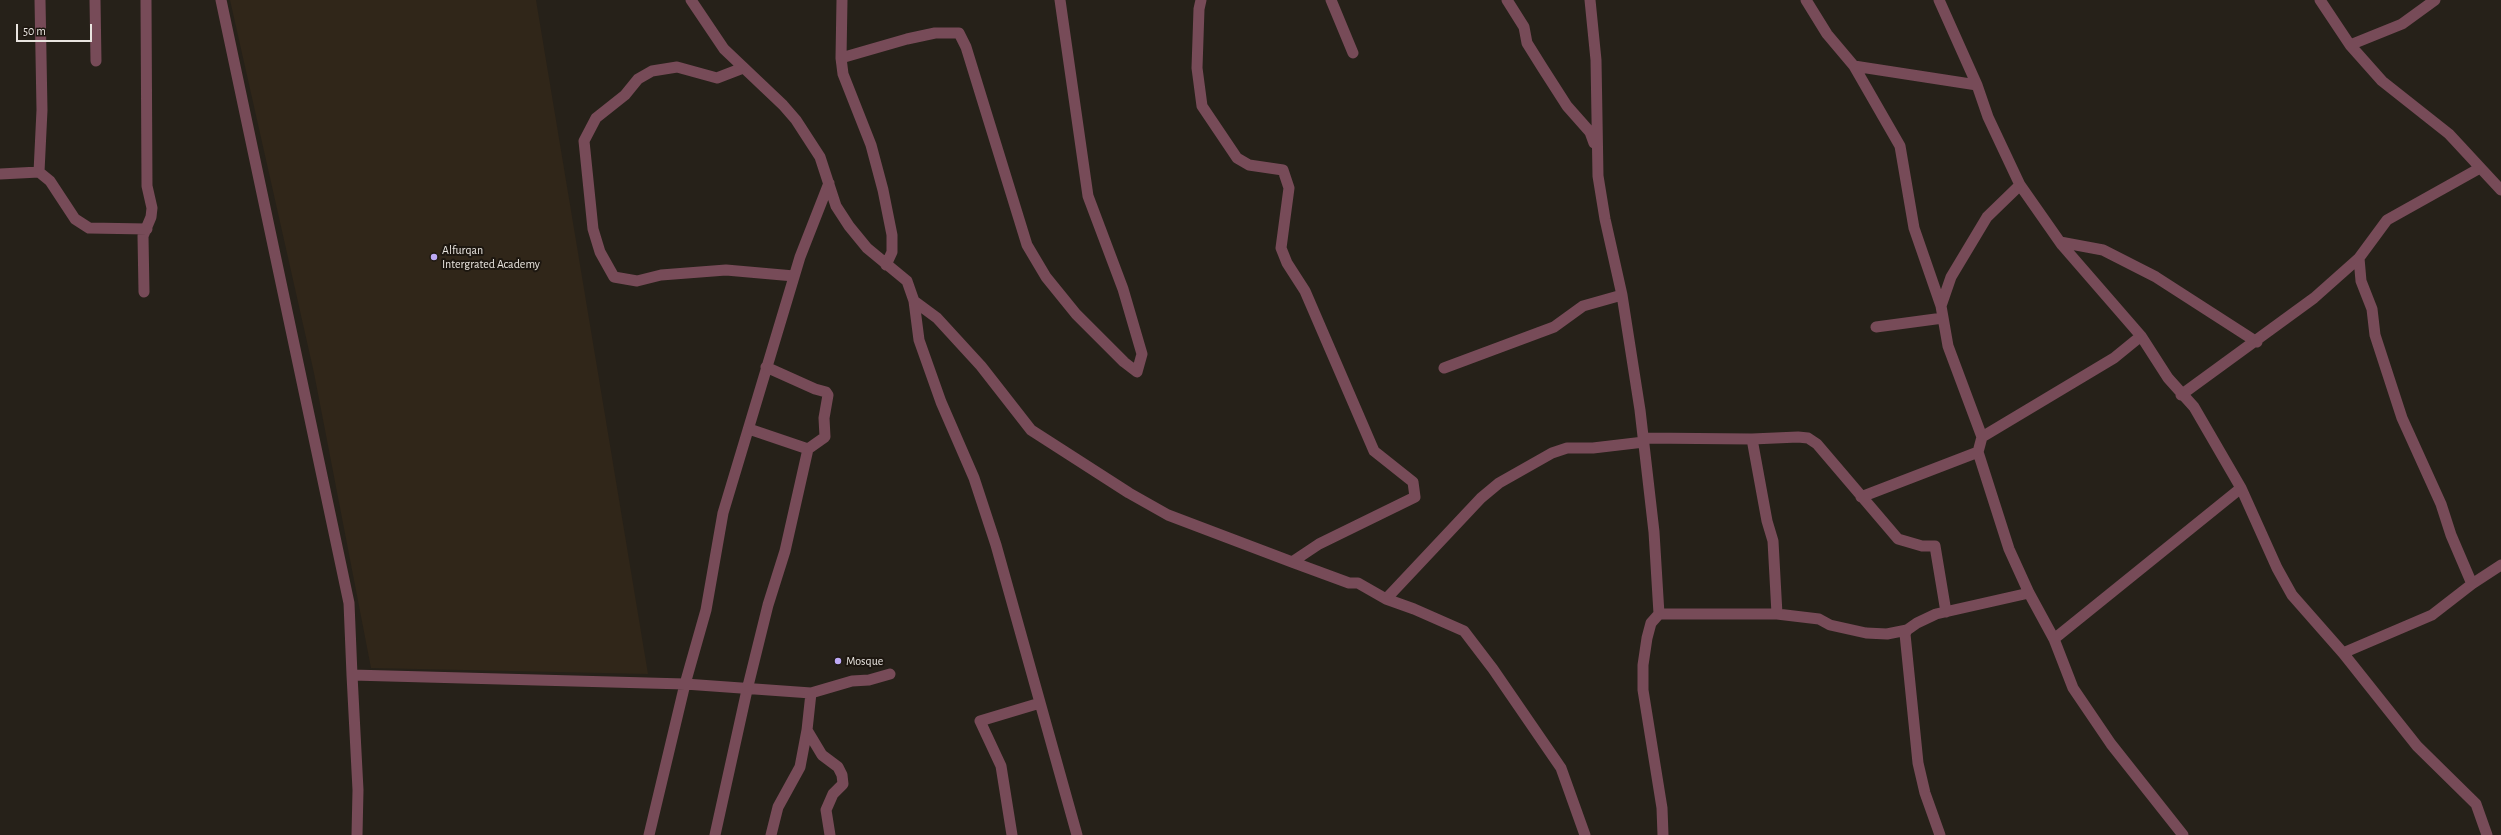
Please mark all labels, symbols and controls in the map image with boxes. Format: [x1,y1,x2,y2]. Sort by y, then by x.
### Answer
scale bar [18,16,94,42]
text: 50 m [23,25,46,37]
place label: Alfurqan Intergrated Academy [442,243,540,271]
marker: Alfurqan Intergrated Academy [429,252,439,262]
place label: Mosque [846,654,883,668]
marker: Mosque [833,656,843,666]

